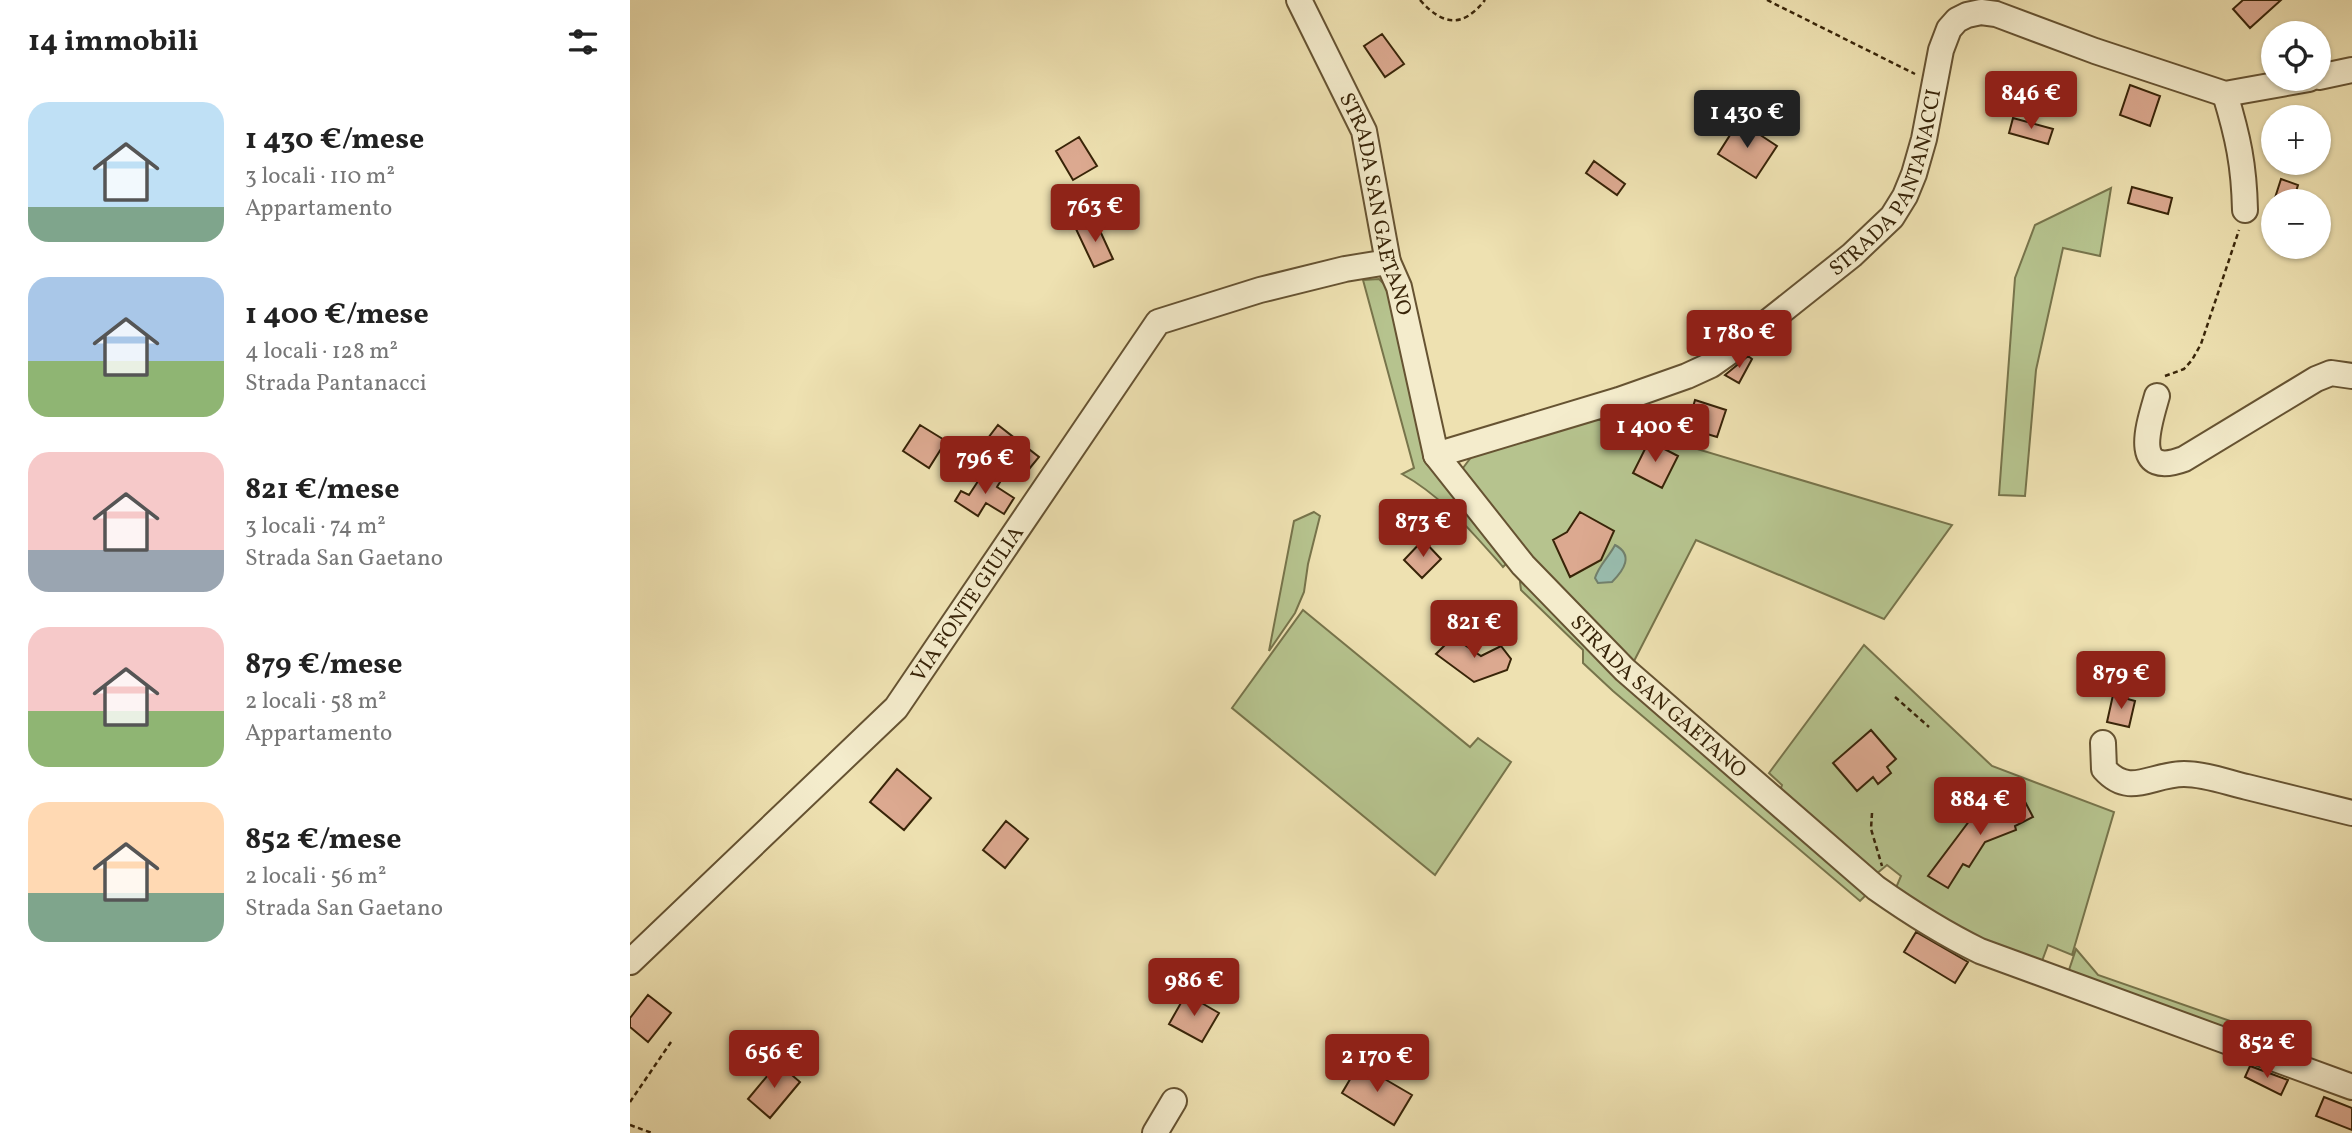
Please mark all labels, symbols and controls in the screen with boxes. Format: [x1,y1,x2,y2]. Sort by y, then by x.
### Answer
text: 14 immobili [28,21,199,63]
map controls [2261,21,2331,259]
button: locate [2261,21,2331,91]
icon: filters [564,23,602,61]
pin: 846 € [1982,72,2080,131]
text: 846 € [2001,78,2061,110]
street label: STRADA PANTANACCI [1824,87,1949,284]
street label: STRADA SAN GAETANO [1331,88,1418,318]
pin: 1 430 € [1682,90,1812,150]
text: 1 430 € [1710,97,1784,129]
button: + [2261,105,2331,175]
text: 1 430 €/mese [245,119,424,161]
icon: home [84,130,168,214]
text: 3 locali · 110 m² [245,161,395,193]
pin: 763 € [1046,184,1144,244]
button: − [2261,189,2331,259]
text: 763 € [1067,191,1123,223]
text: Appartamento [245,193,392,225]
text: 1 400 €/mese [245,294,429,336]
icon: home [84,305,168,389]
pin: 1 780 € [1674,310,1804,370]
text: 1 780 € [1703,317,1775,349]
text: 4 locali · 128 m² [245,336,398,368]
text: Strada Pantanacci [245,368,427,400]
pin: 1 400 € [1590,405,1720,464]
text: 1 400 € [1616,411,1694,443]
pin: 796 € [936,436,1034,496]
text: 796 € [956,443,1014,475]
text: 821 €/mese [245,469,400,511]
icon: home [84,480,168,564]
pin: 873 € [1374,500,1472,559]
text: 873 € [1395,506,1451,538]
text: 3 locali · 74 m² [245,511,386,543]
street label: VIA FONTE GIULIA [905,520,1032,688]
text: Strada San Gaetano [245,543,443,575]
pin: 821 € [1425,600,1523,660]
text: 821 € [1446,607,1502,639]
street label: STRADA SAN GAETANO [1563,609,1753,785]
text: 879 €/mese [245,644,403,686]
pin: 879 € [2072,652,2170,711]
icon: home [84,655,168,739]
text: 879 € [2092,658,2150,690]
text: 2 locali · 58 m² [245,686,387,718]
text: Appartamento [245,718,392,750]
pin: 884 € [1931,778,2029,837]
text: 884 € [1950,784,2010,816]
text: 852 €/mese [245,819,402,861]
icon: home [84,830,168,914]
text: 2 locali · 56 m² [245,861,386,893]
text: Strada San Gaetano [245,893,443,925]
pin: 986 € [1145,958,1243,1018]
text: 986 € [1164,965,1224,997]
pin: 852 € [2218,1020,2316,1080]
text: 852 € [2239,1027,2295,1059]
pin: 656 € [725,1030,823,1090]
pin: 2 170 € [1312,1034,1442,1094]
text: 656 € [745,1037,803,1069]
text: 2 170 € [1341,1041,1413,1073]

